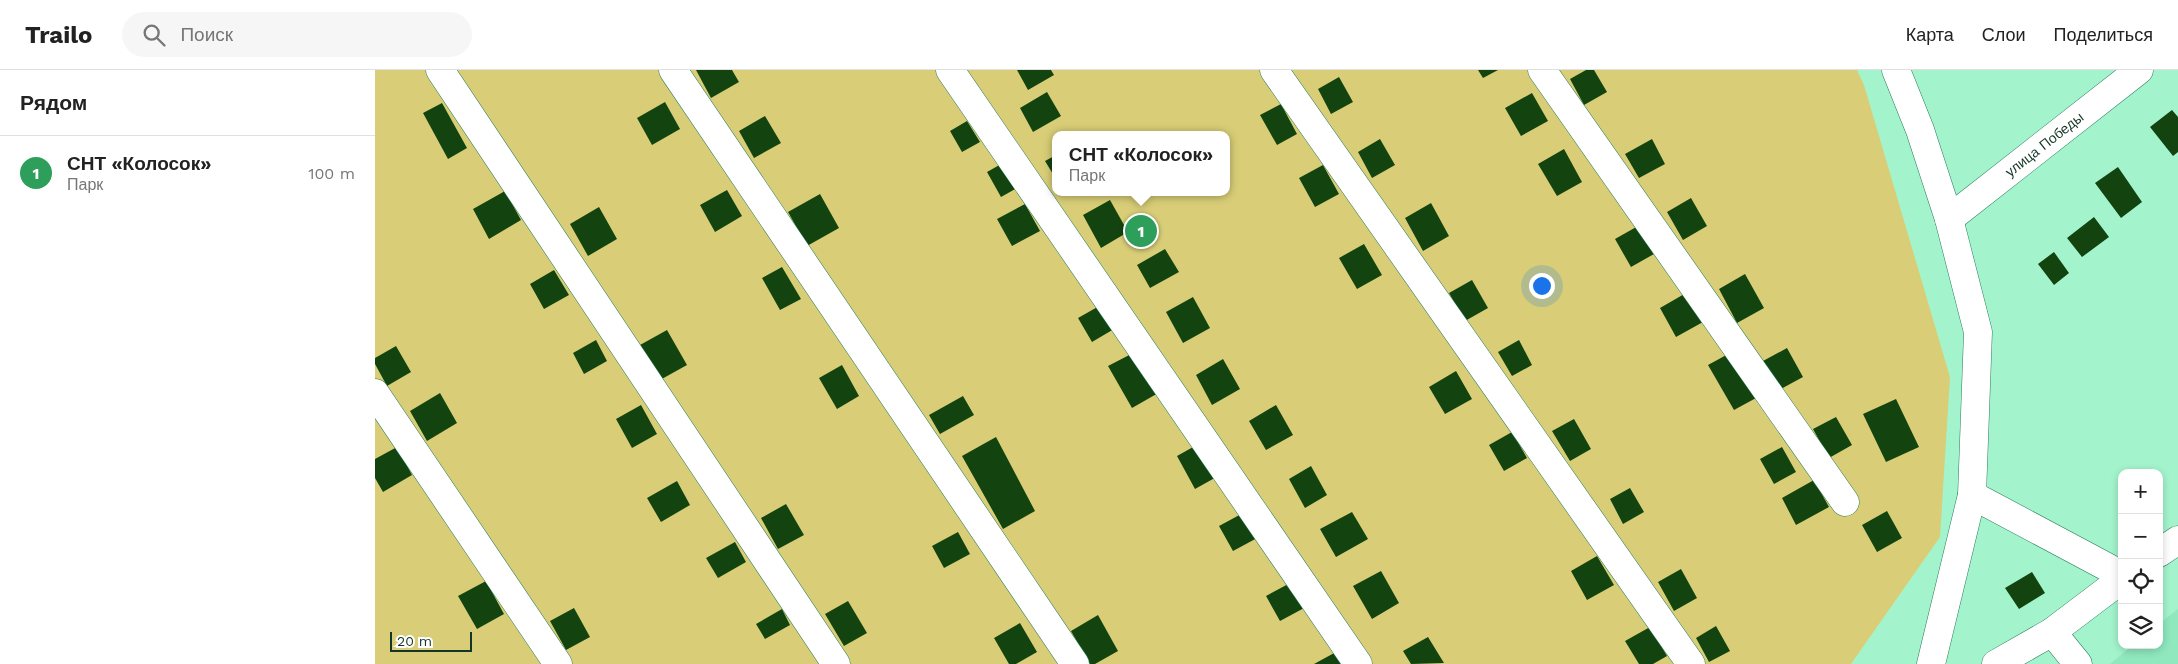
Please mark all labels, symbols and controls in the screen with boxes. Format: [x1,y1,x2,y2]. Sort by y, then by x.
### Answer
search box [122,12,472,57]
text: Trailo [25,21,92,49]
icon: search [140,21,168,49]
text: Поиск [180,23,233,46]
text: Карта [1906,24,1954,45]
text: Слои [1982,24,2026,45]
text: Поделиться [2054,24,2153,45]
text: Рядом [20,90,87,115]
street label: улица Победы [2002,109,2086,180]
popup [1052,131,1230,196]
text: СНТ «Колосок» [1069,143,1213,166]
text: СНТ «Колосок» [67,152,211,175]
text: 1 [33,164,39,183]
text: 100 m [308,164,355,183]
text: Парк [1069,166,1105,185]
text: Парк [67,175,103,194]
pin: 1 [1125,212,1157,250]
your location [1529,273,1555,299]
map controls [2118,469,2163,649]
button: + [2118,469,2163,514]
button: − [2118,514,2163,559]
button: locate [2118,559,2163,604]
button: layers [2118,604,2163,649]
scale bar [390,629,473,652]
text: 20 m [397,633,432,649]

